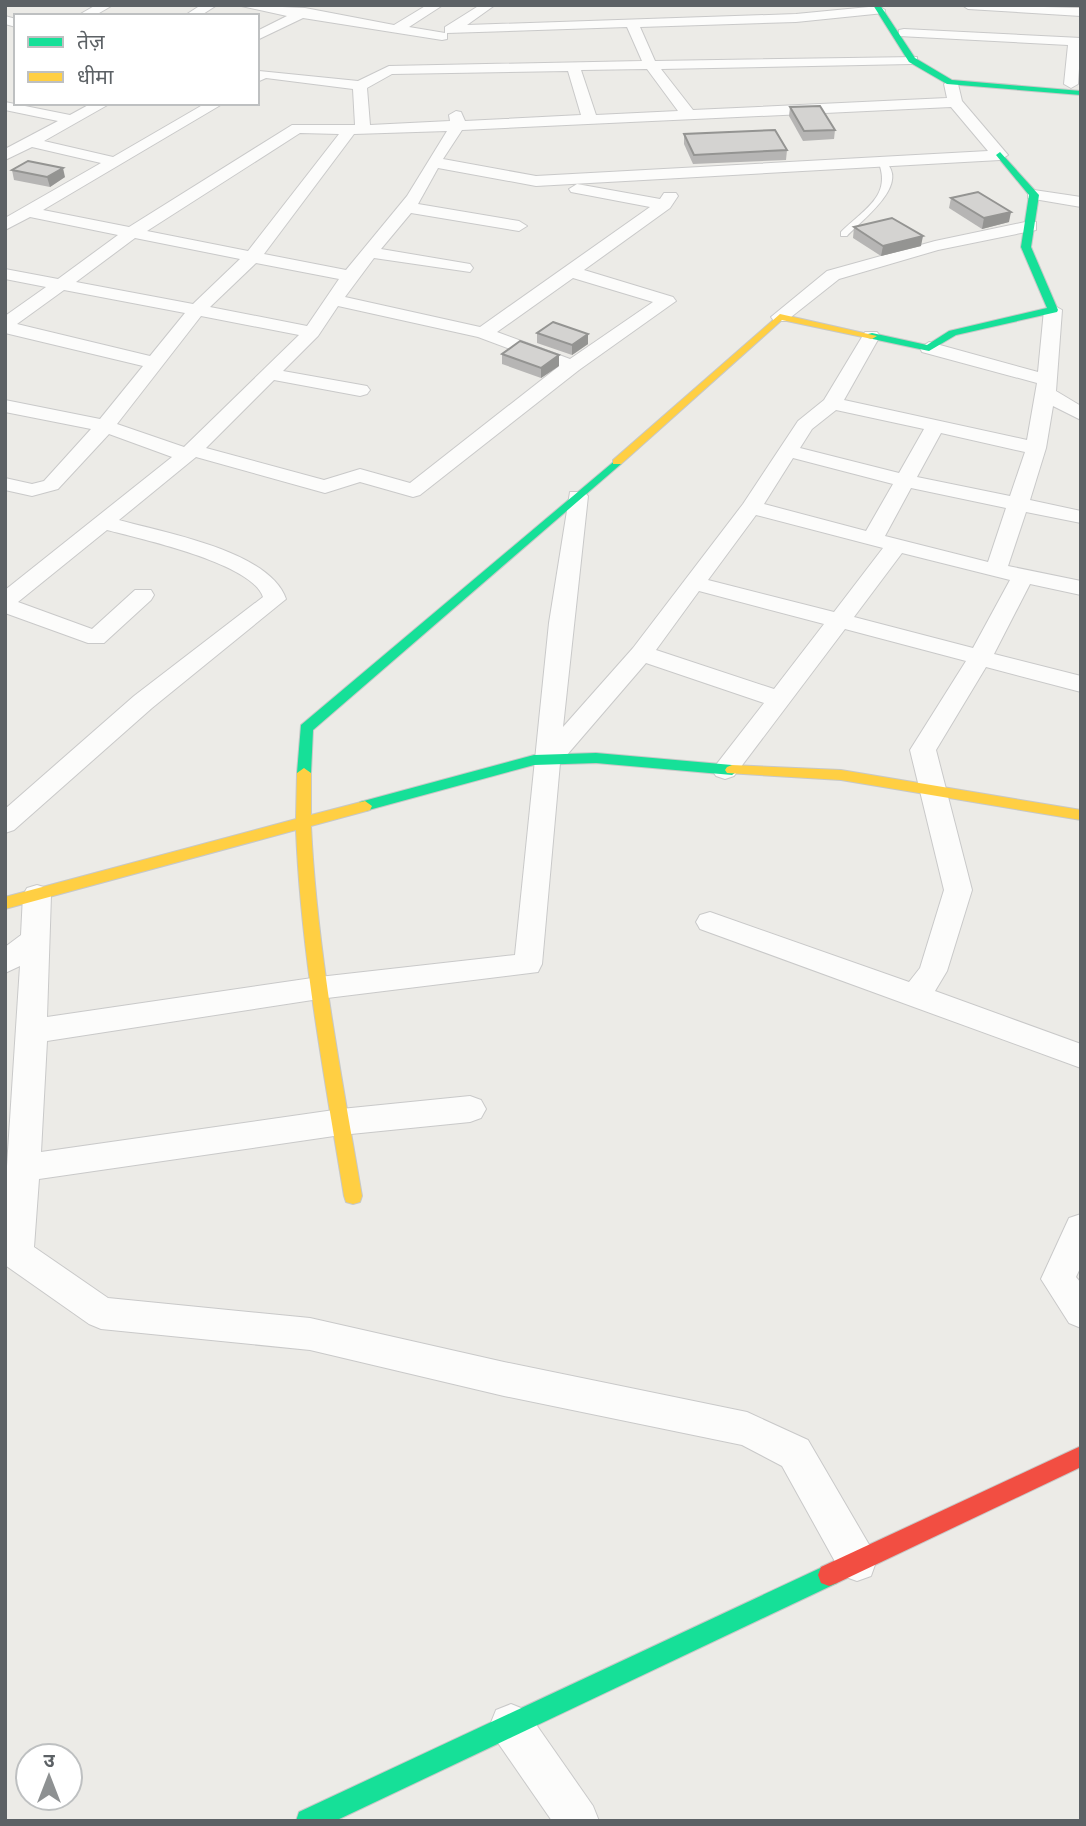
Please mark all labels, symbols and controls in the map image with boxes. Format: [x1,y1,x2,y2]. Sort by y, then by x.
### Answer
legend [14,14,259,105]
text: तेज़ [77,28,105,53]
text: धीमा [77,63,114,88]
north arrow [14,1742,84,1812]
text: उ [43,1748,55,1771]

